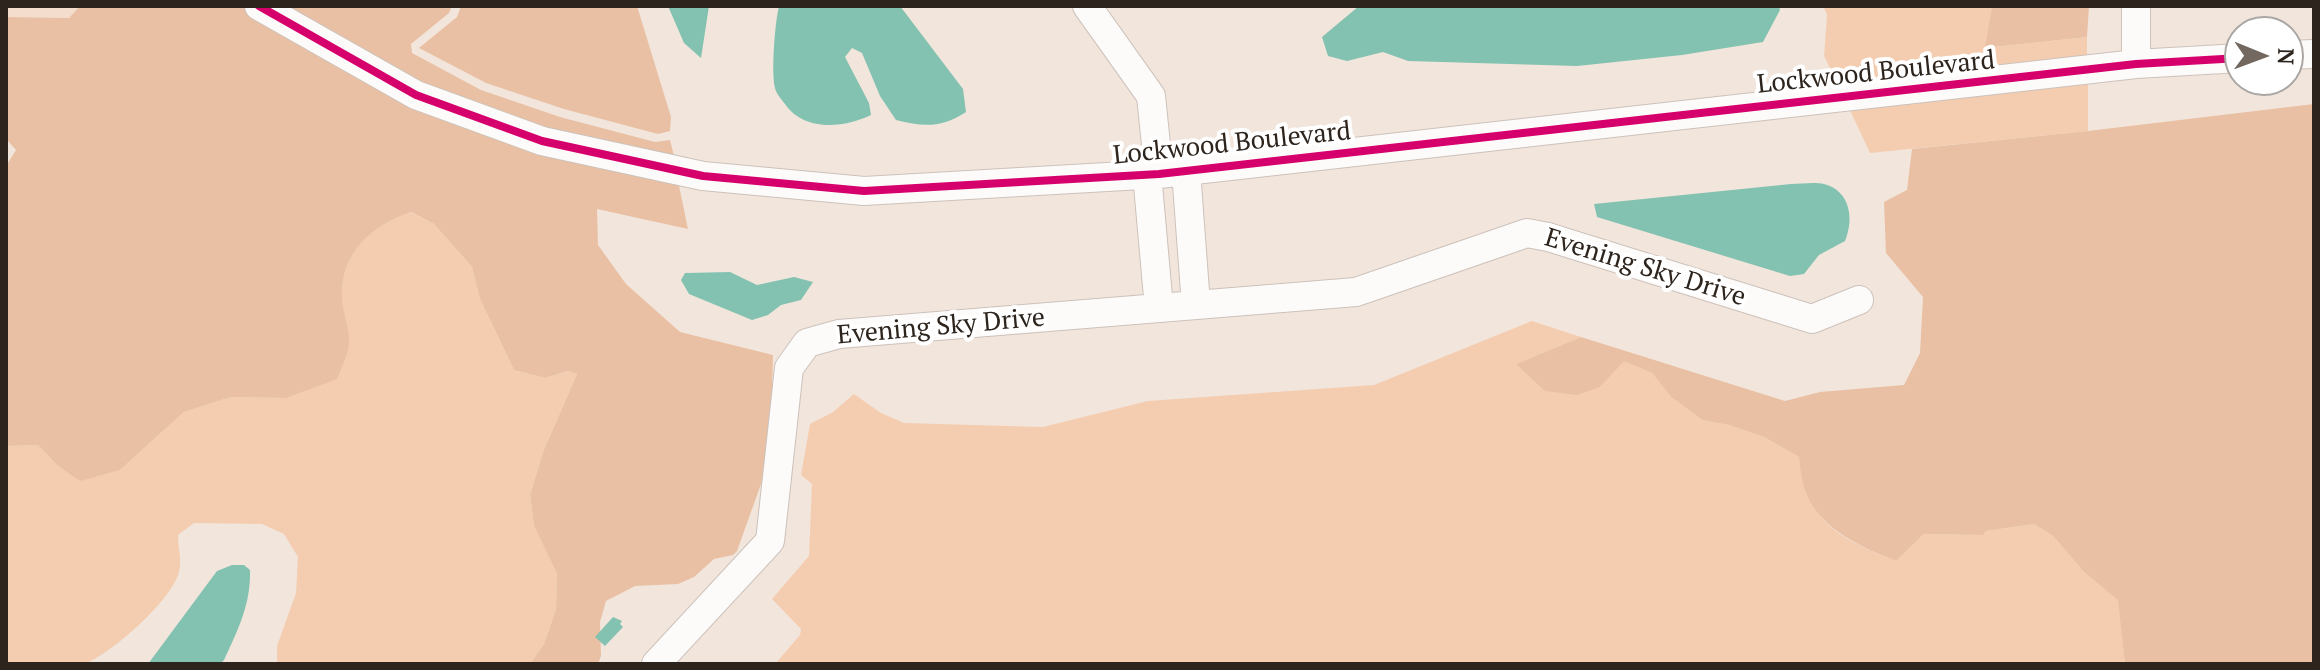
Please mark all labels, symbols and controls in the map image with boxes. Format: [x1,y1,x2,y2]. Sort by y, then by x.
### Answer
north arrow [2224,16,2304,96]
street label: Lockwood Boulevard [1756,45,1996,101]
text: N [2272,48,2301,65]
street label: Lockwood Boulevard [1112,116,1352,172]
street label: Evening Sky Drive [1541,223,1749,313]
street label: Evening Sky Drive [836,302,1046,352]

